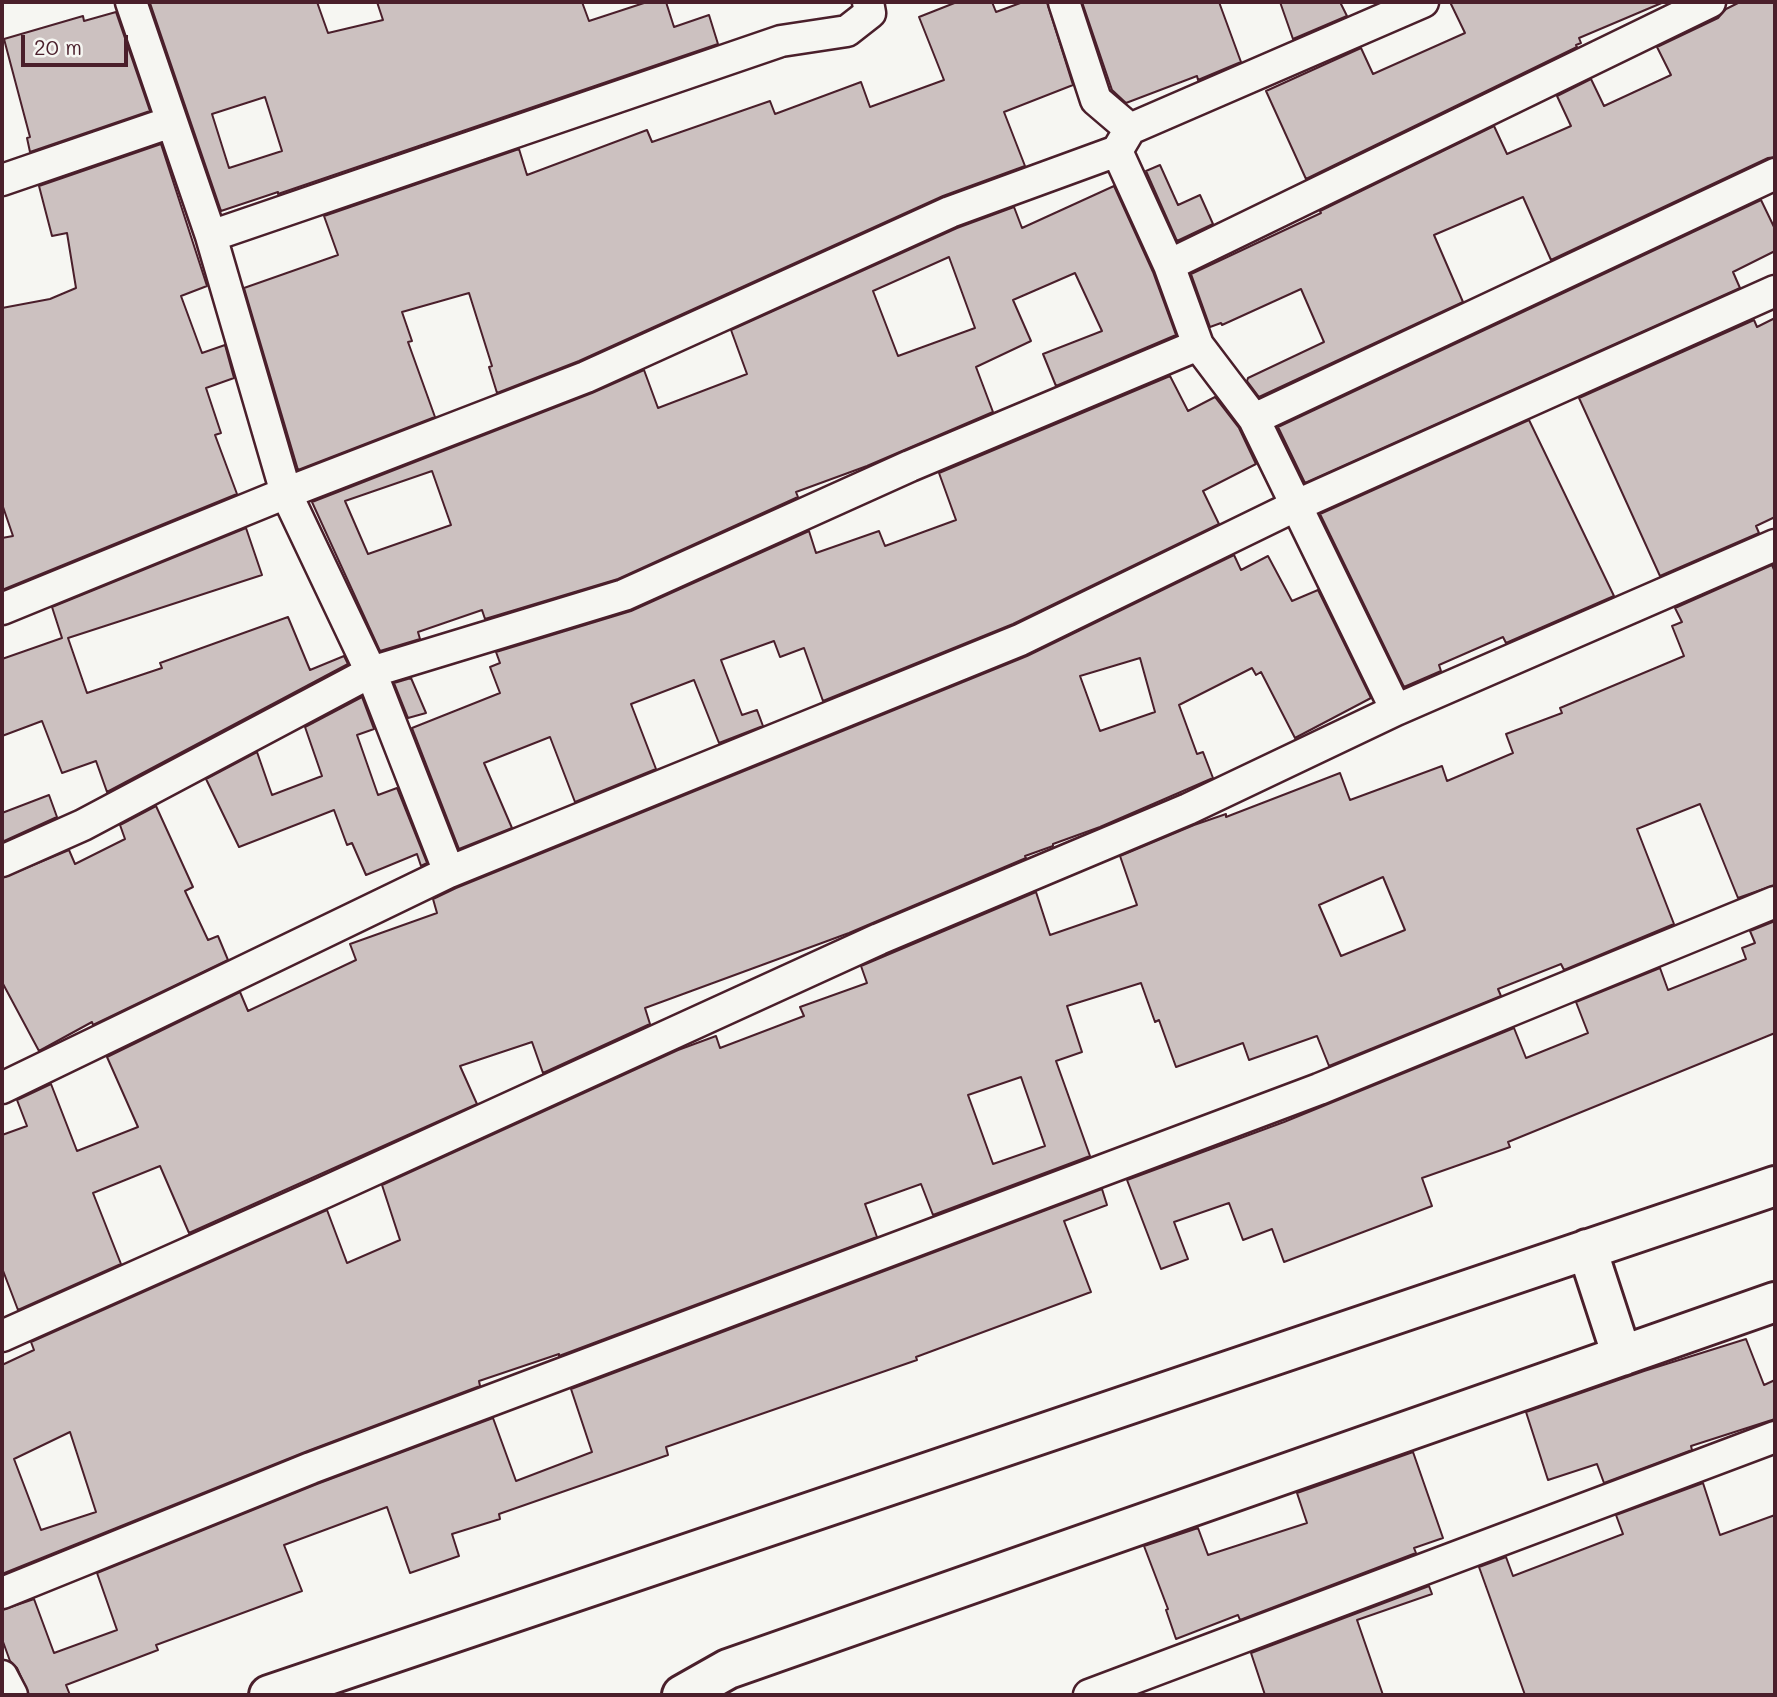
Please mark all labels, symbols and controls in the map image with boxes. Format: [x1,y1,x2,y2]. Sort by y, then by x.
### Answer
scale bar [24,21,131,65]
text: 20 m [34,33,82,60]

